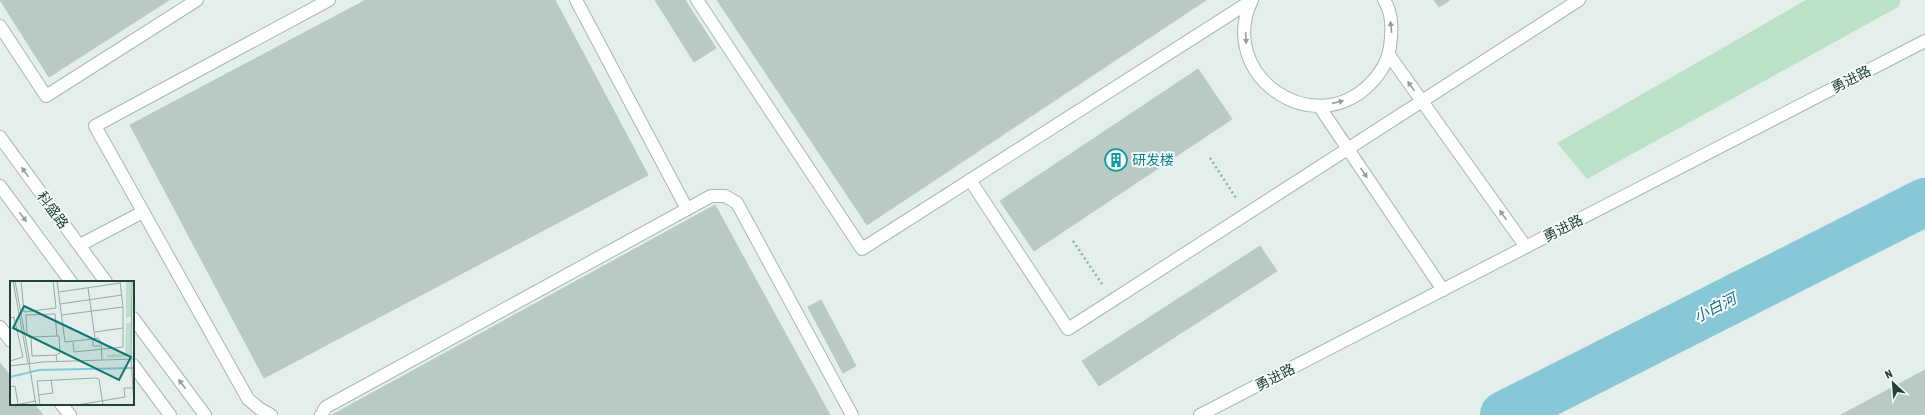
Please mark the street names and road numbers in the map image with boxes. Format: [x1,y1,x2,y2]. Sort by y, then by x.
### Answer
street label: 勇进路 [1829,62,1873,96]
street label: 科盛路 [34,188,72,232]
street label: 勇进路 [1541,211,1585,245]
street label: 勇进路 [1253,360,1297,394]

